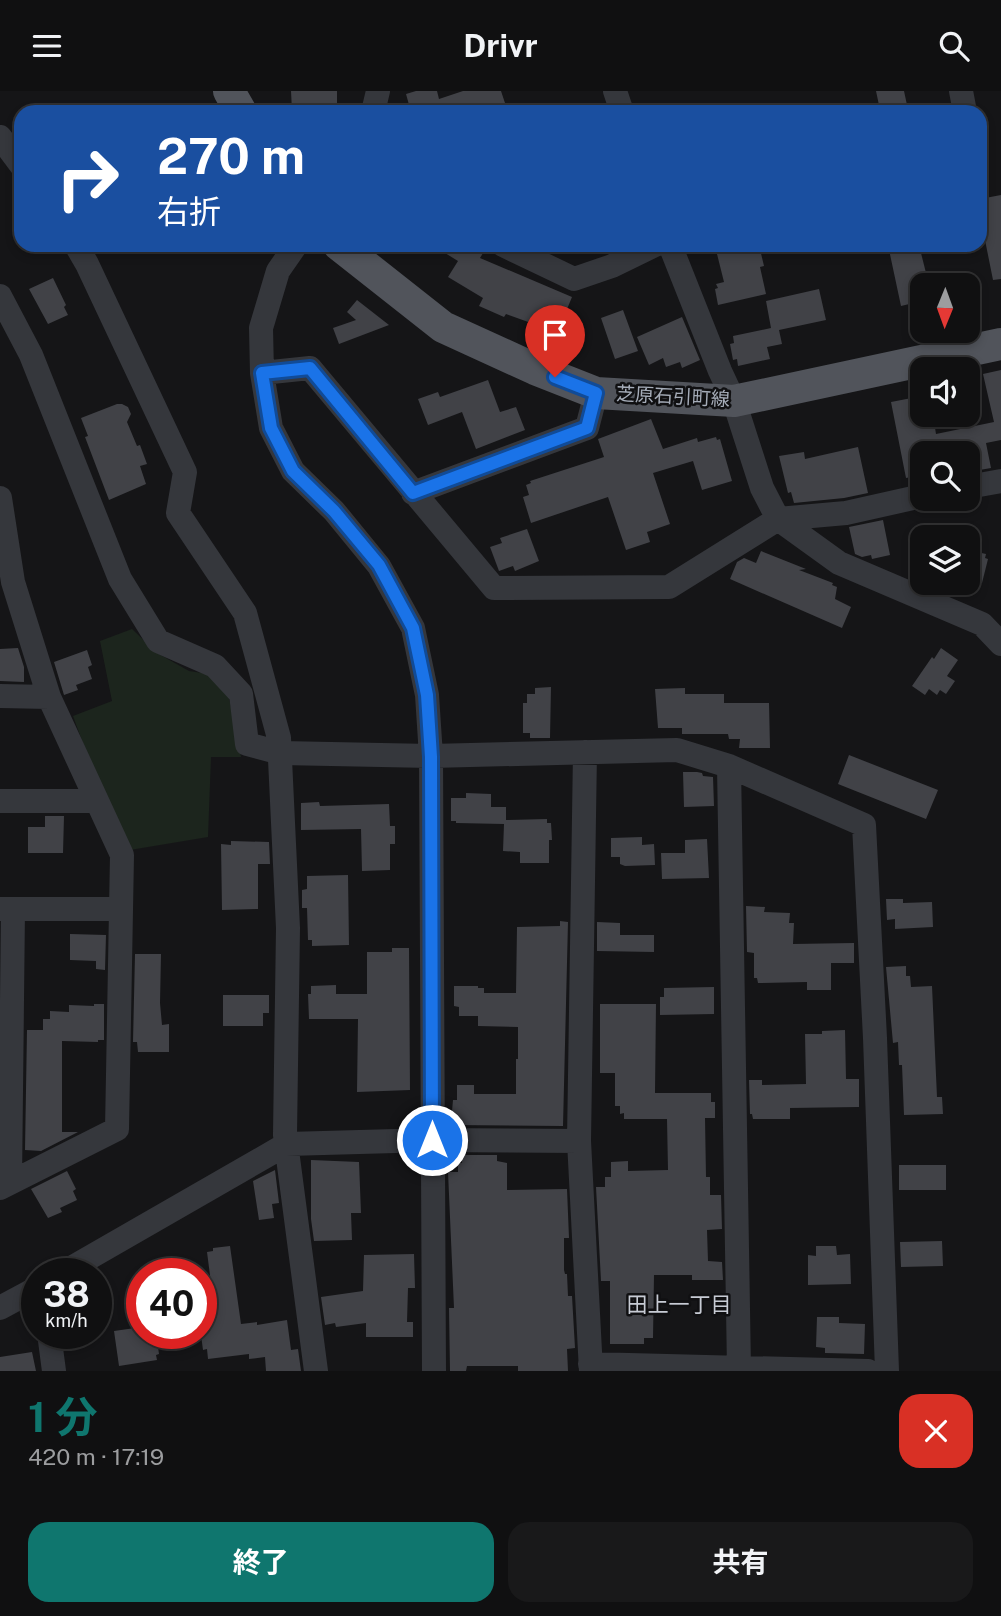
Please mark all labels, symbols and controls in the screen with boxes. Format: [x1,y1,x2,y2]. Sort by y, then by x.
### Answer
icon: menu [28,27,66,65]
text: Drivr [463,27,538,64]
icon: search [935,27,973,65]
text: 270 m [157,127,305,185]
icon: right [42,133,133,224]
text: 右折 [157,193,221,230]
north arrow [910,273,980,343]
map controls [910,273,980,595]
pin [525,305,585,377]
icon: arrive [536,316,574,354]
button: sound [910,357,980,427]
street label: 芝原石引町線 [615,382,731,410]
button: search [910,441,980,511]
button: layers [910,525,980,595]
position arrow [395,1103,469,1177]
speed limit sign: 40 [126,1258,217,1349]
text: 38 [43,1274,90,1315]
district label: 田上一丁目 [627,1292,732,1317]
text: km/h [45,1310,88,1331]
text: 1 分 [28,1392,97,1441]
button: close [899,1394,973,1468]
text: 420 m · 17:19 [28,1443,164,1470]
button: 終了 [28,1522,494,1602]
button: 共有 [508,1522,973,1602]

